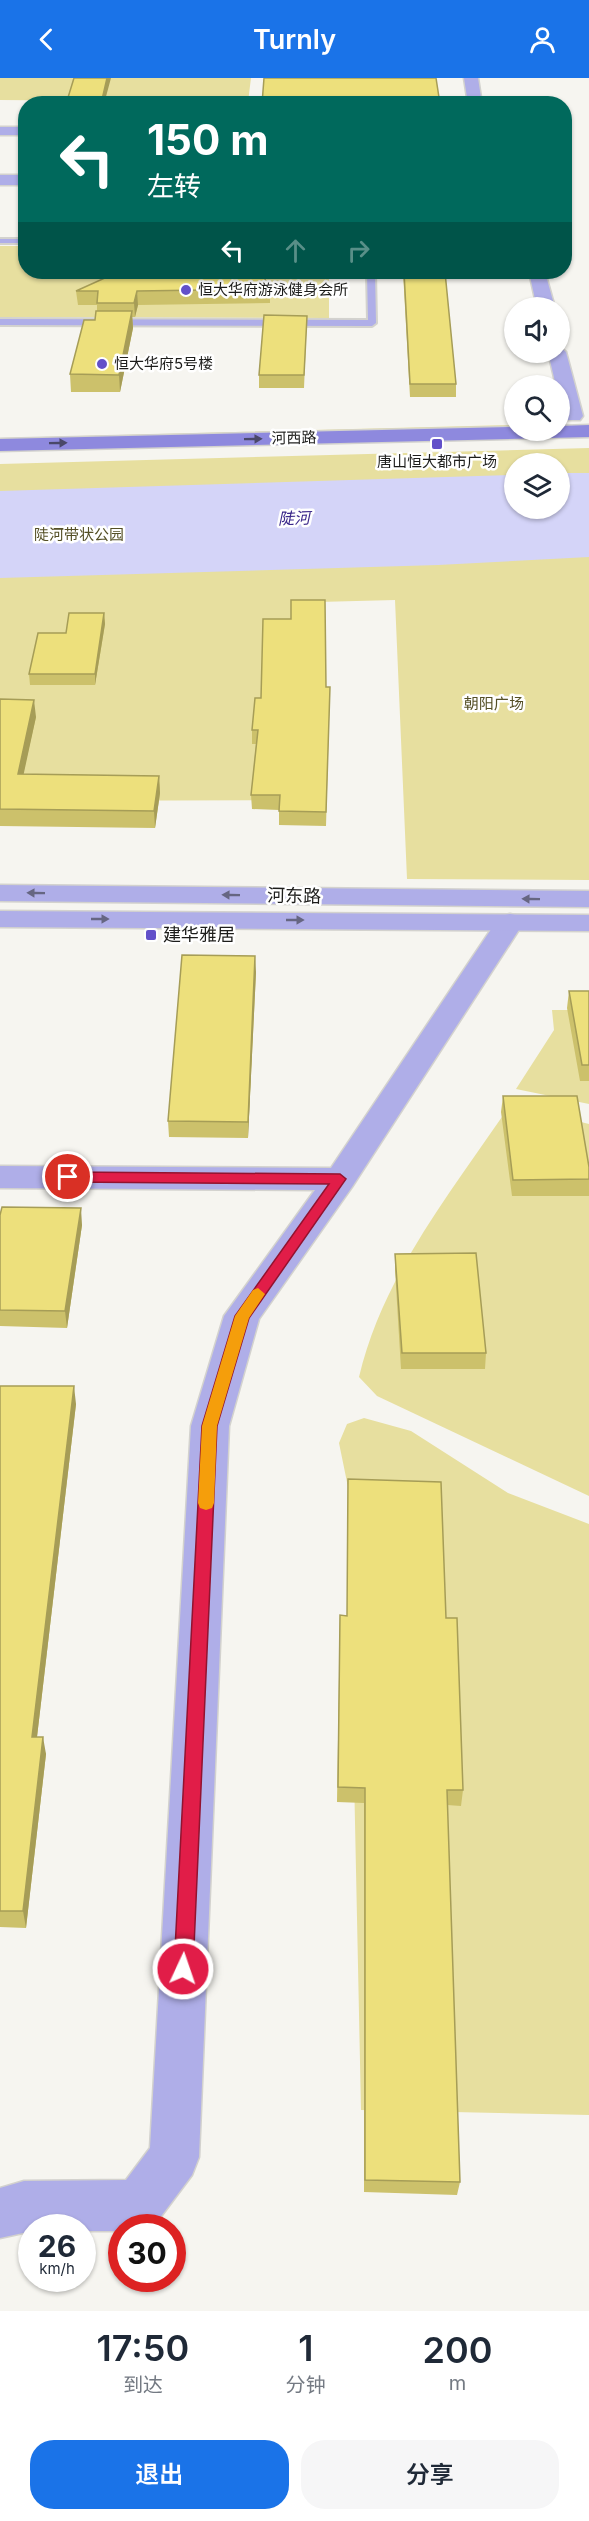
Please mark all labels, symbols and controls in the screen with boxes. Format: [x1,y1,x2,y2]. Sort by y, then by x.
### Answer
icon: back [30,23,63,56]
text: Turnly [253,23,336,56]
icon: person [526,23,559,56]
text: 150 m [147,114,269,165]
icon: left [48,120,126,198]
text: 左转 [147,170,201,203]
icon: left [216,234,249,267]
icon: ahead [279,234,312,267]
icon: right [342,234,375,267]
place label: 恒大华府游泳健身会所 [198,280,348,299]
marker: 恒大华府游泳健身会所 [179,283,193,297]
map controls [504,297,570,519]
button: sound [504,297,570,363]
place label: 恒大华府5号楼 [114,354,213,373]
marker: 恒大华府5号楼 [95,357,109,371]
button: search [504,375,570,441]
street label: 河西路 [271,428,317,447]
one-way arrow [244,434,263,443]
marker: 唐山恒大都市广场 [430,437,444,451]
one-way arrow [49,439,68,448]
place label: 唐山恒大都市广场 [377,452,497,471]
button: layers [504,453,570,519]
water label: 陡河 [278,507,313,529]
park label: 陡河带状公园 [34,525,124,544]
park label: 朝阳广场 [464,694,524,713]
street label: 河东路 [267,885,321,906]
one-way arrow [26,888,45,898]
one-way arrow [221,890,240,900]
one-way arrow [521,894,540,903]
one-way arrow [91,914,110,924]
one-way arrow [286,915,305,925]
place label: 建华雅居 [163,924,235,945]
marker: 建华雅居 [144,928,158,942]
pin [42,1151,93,1202]
icon: arrive [51,1160,84,1193]
position arrow [151,1937,215,2001]
speed limit sign: 30 [108,2214,186,2292]
text: 26 [38,2228,76,2264]
text: km/h [39,2259,75,2278]
text: 17:50 [97,2326,189,2370]
text: 1 [298,2326,313,2370]
text: 200 [422,2328,492,2372]
text: m [449,2371,466,2395]
text: 到达 [123,2373,163,2397]
text: 分钟 [286,2373,326,2397]
button: 退出 [30,2440,289,2509]
button: 分享 [301,2440,559,2509]

